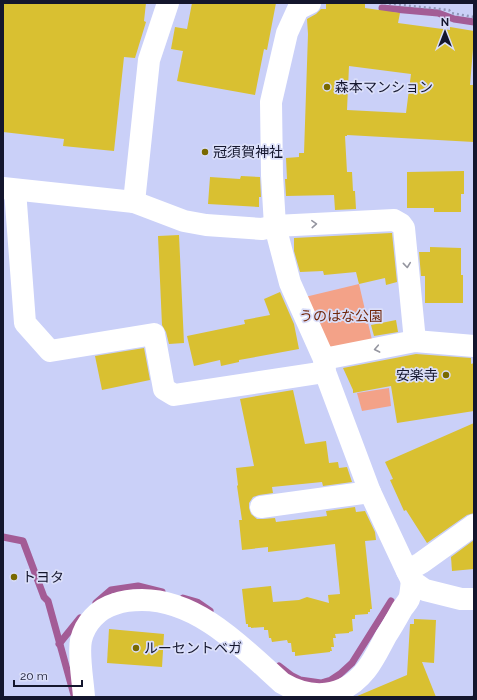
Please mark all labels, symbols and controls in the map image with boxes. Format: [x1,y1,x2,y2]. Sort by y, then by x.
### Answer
north arrow [425,12,465,52]
text: N [441,16,449,29]
place label: 森本マンション [335,79,433,95]
marker: 森本マンション [322,82,332,92]
place label: 冠須賀神社 [213,144,283,160]
marker: 冠須賀神社 [200,147,210,157]
one-way arrow [311,219,317,228]
one-way arrow [403,262,412,268]
park label: うのはな公園 [299,308,383,324]
one-way arrow [374,344,380,352]
place label: 安楽寺 [396,367,438,383]
marker: 安楽寺 [441,370,451,380]
place label: トヨタ [22,569,64,585]
marker: トヨタ [9,572,19,582]
place label: ルーセントベガ [144,640,242,656]
marker: ルーセントベガ [131,643,141,653]
scale bar [14,662,82,688]
text: 20 m [20,669,48,683]

